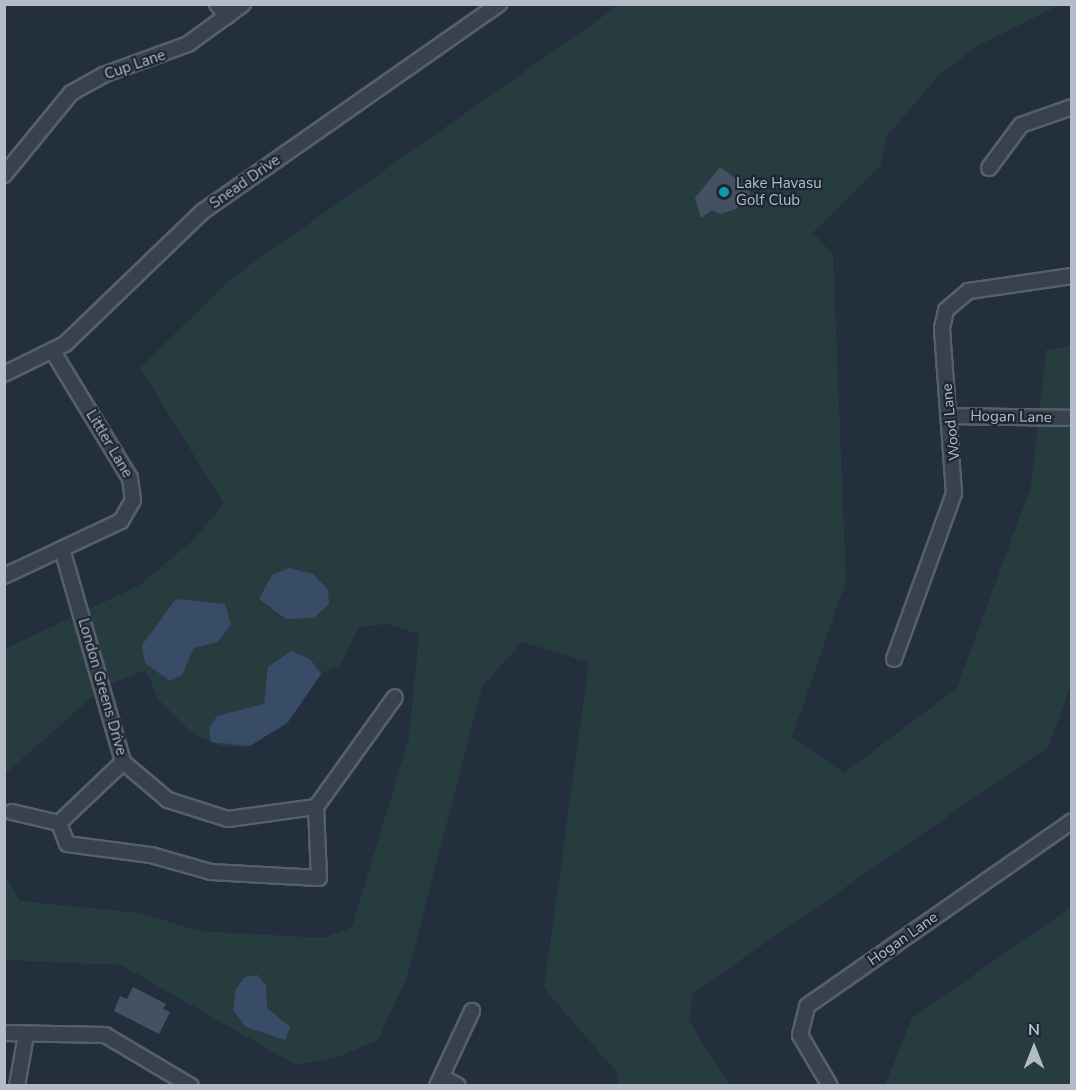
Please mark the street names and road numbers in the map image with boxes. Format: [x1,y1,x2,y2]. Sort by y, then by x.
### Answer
street label: Cup Lane [102,46,168,84]
street label: Snead Drive [206,151,284,213]
street label: Wood Lane [938,383,964,461]
street label: Littler Lane [82,407,136,481]
street label: Hogan Lane [970,407,1052,427]
street label: London Greens Drive [74,616,130,758]
street label: Hogan Lane [864,908,942,970]

